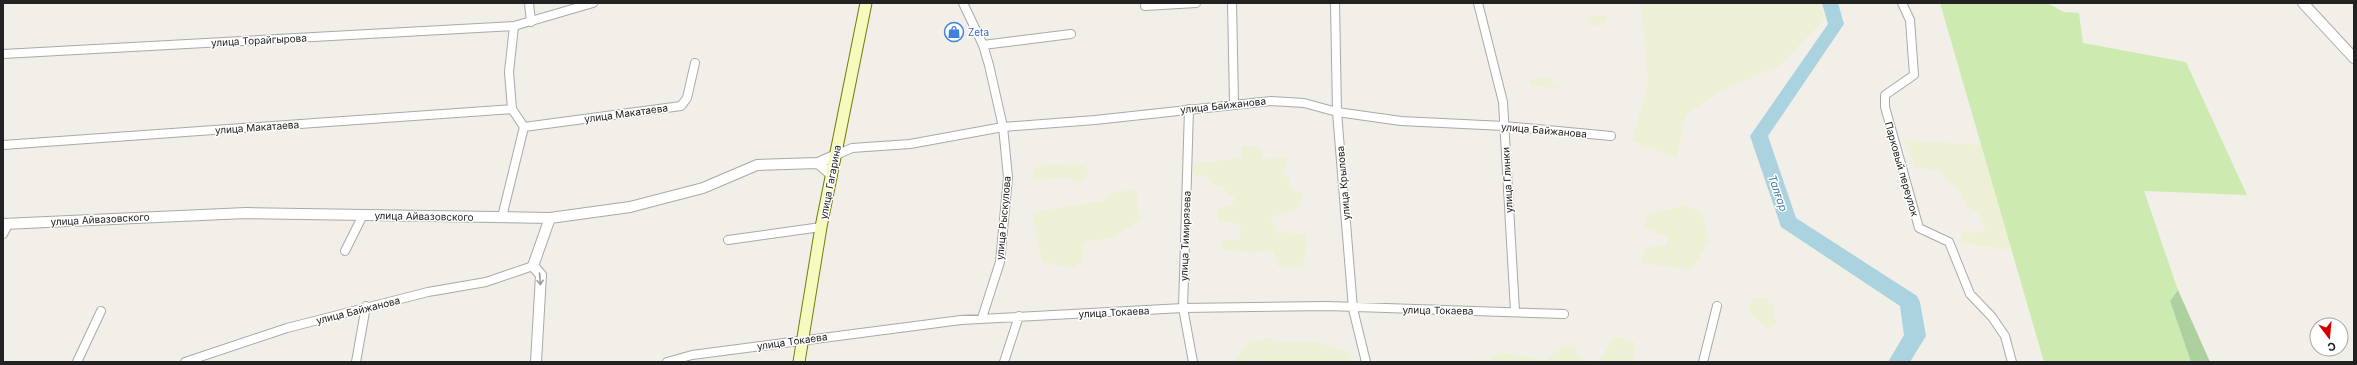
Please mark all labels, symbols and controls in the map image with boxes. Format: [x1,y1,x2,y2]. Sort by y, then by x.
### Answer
shop icon: Zeta [943,21,965,43]
place label: Zeta [968,26,989,38]
street label: улица Торайгырова [211,31,307,49]
street label: улица Байжанова [1180,95,1266,115]
street label: улица Макатаева [583,101,669,125]
street label: улица Макатаева [215,118,299,136]
street label: улица Байжанова [1501,120,1587,140]
street label: Парковый переулок [1883,120,1921,218]
street label: улица Гагарина [817,144,843,220]
street label: улица Крылова [1334,145,1352,221]
street label: улица Глинки [1499,147,1515,213]
water label: Талғар [1765,173,1791,213]
street label: улица Рыскулова [993,175,1013,261]
street label: улица Тимирязева [1177,191,1193,281]
street label: улица Айвазовского [374,209,474,223]
street label: улица Айвазовского [50,210,150,228]
one-way arrow [536,272,543,285]
street label: улица Байжанова [315,294,401,326]
street label: улица Токаева [1402,303,1474,317]
street label: улица Токаева [1078,304,1150,320]
north arrow [2309,317,2349,357]
street label: улица Токаева [756,330,828,352]
text: С [2326,339,2338,354]

